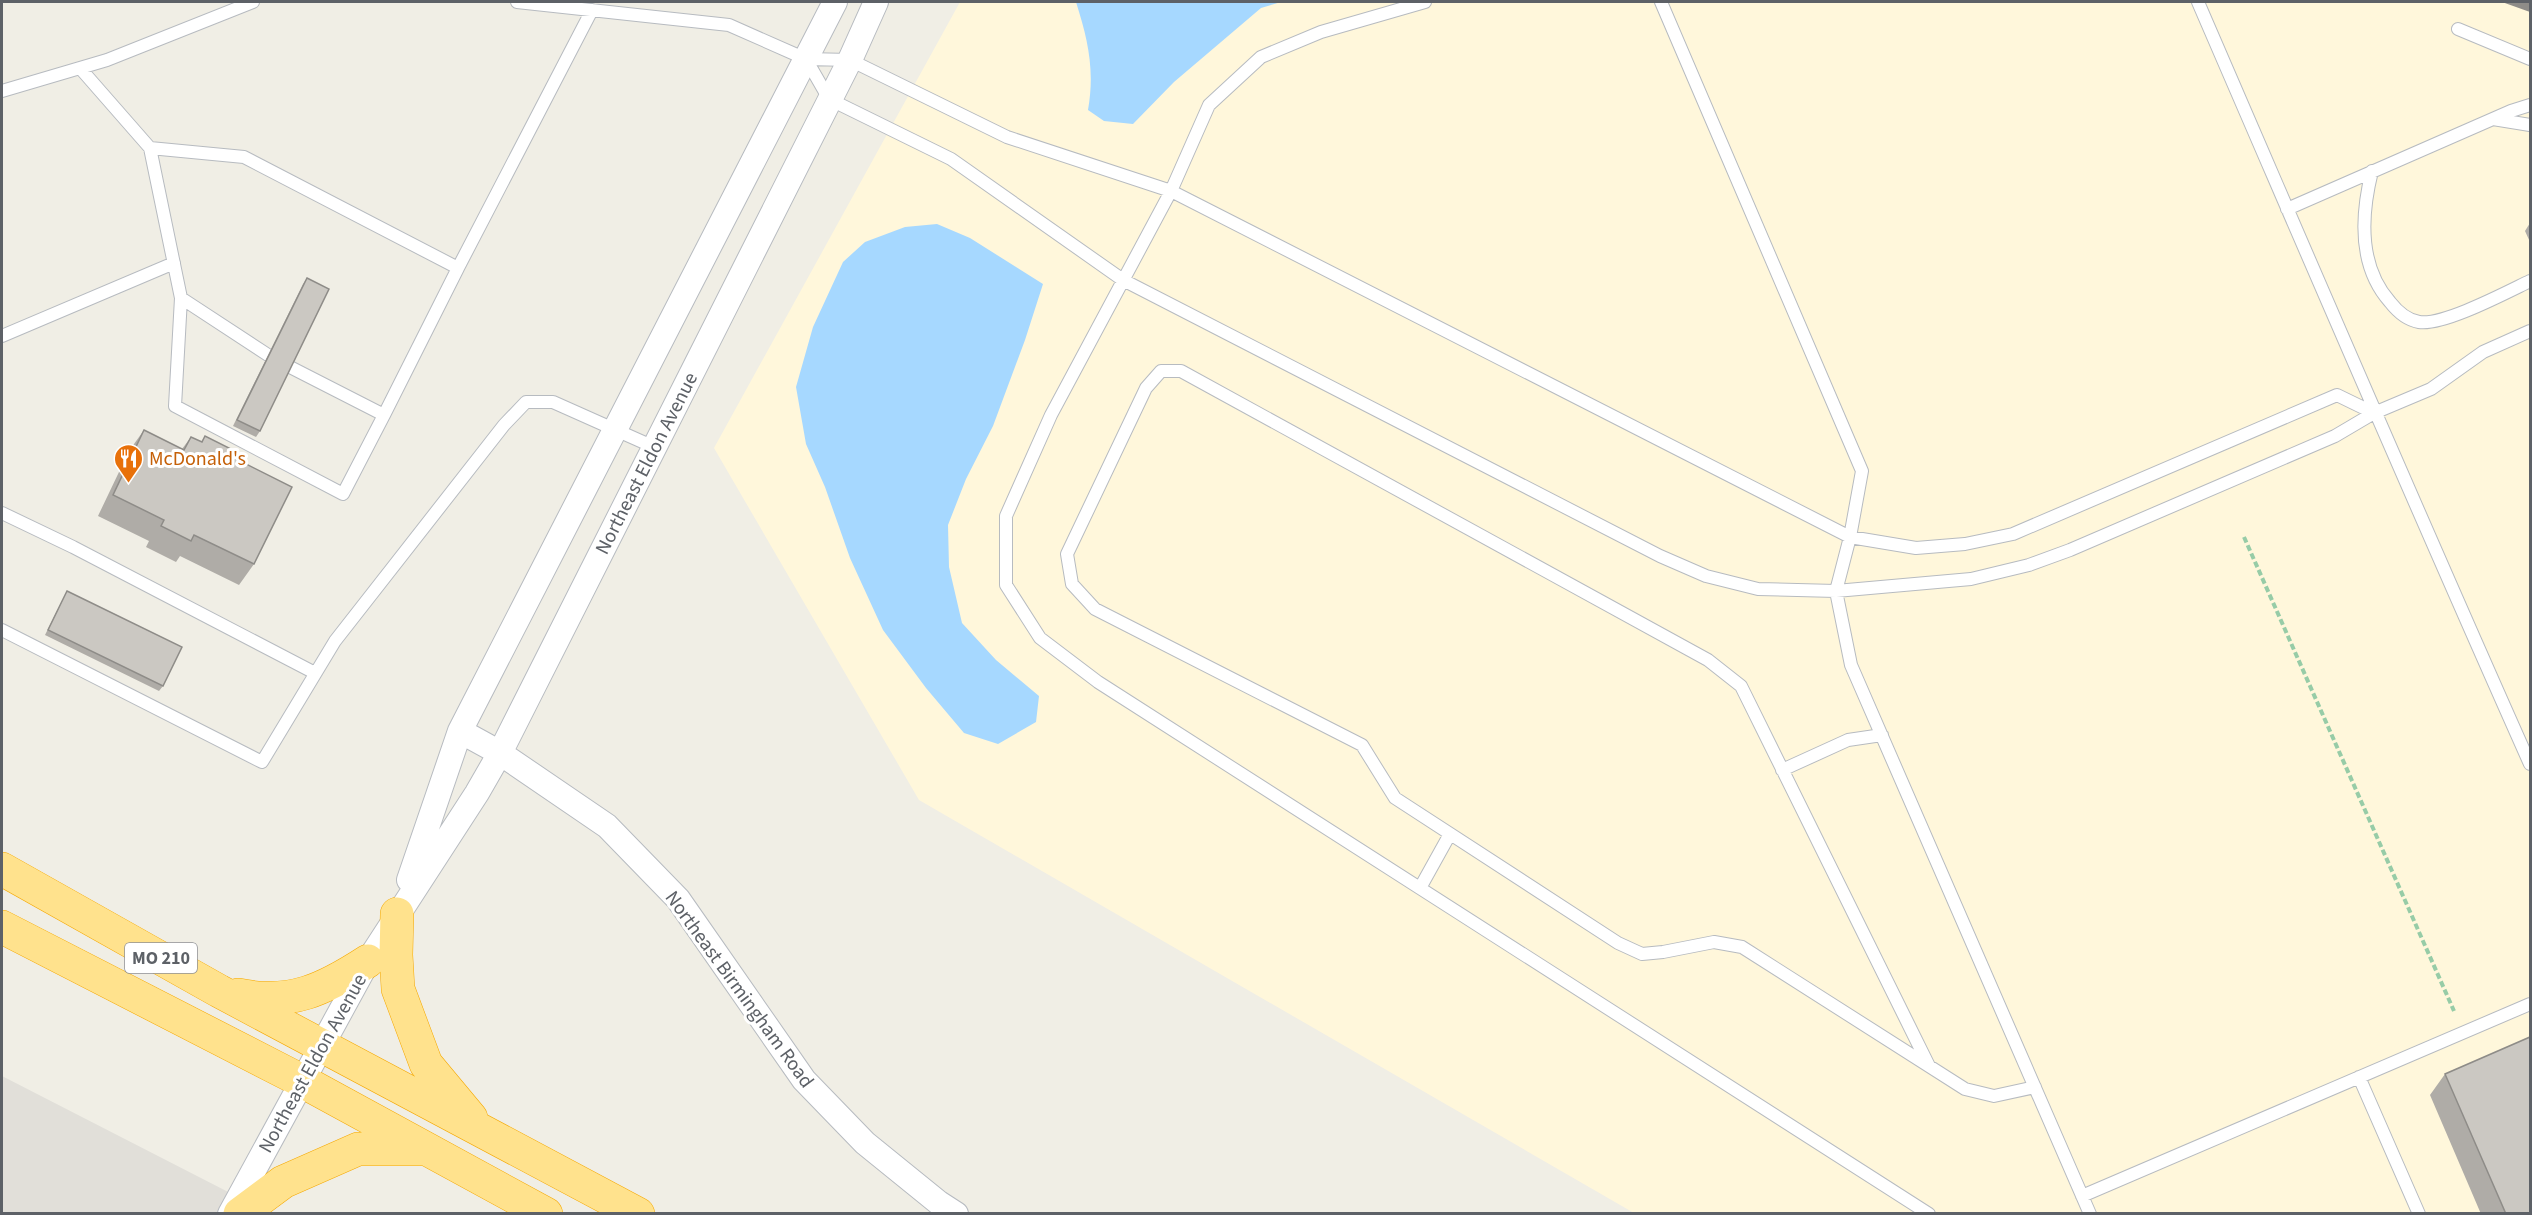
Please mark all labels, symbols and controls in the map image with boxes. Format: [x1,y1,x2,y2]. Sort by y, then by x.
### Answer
street label: Northeast Eldon Avenue [589,367,705,559]
restaurant icon: McDonald's [112,442,144,484]
place label: McDonald's [149,445,246,473]
street label: Northeast Birmingham Road [658,885,820,1094]
road number: MO 210 [125,943,197,973]
street label: Northeast Eldon Avenue [252,969,374,1158]

